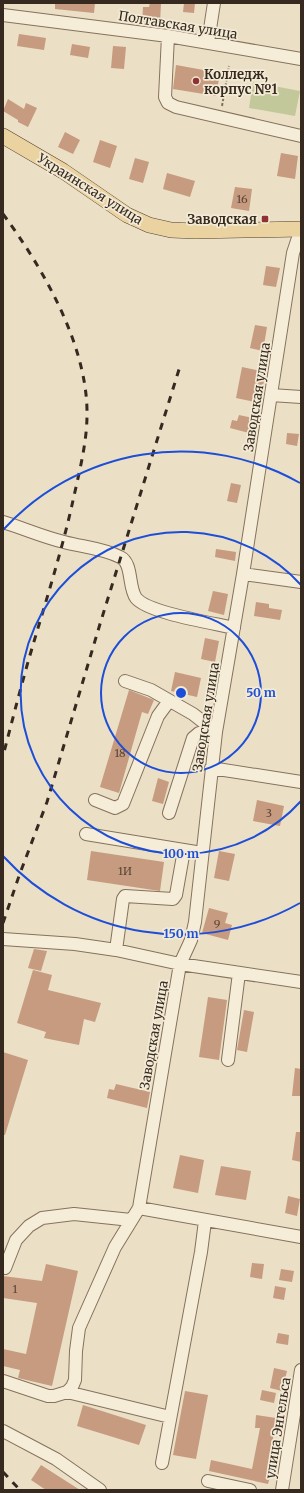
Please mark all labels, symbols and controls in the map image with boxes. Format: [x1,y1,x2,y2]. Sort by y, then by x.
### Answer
street label: Полтавская улица [117,7,239,43]
place label: Колледж, корпус №1 [204,66,278,98]
marker: Колледж, корпус №1 [191,76,201,86]
street label: Украинская улица [33,149,146,228]
house number: 16 [236,192,248,206]
place label: Заводская [187,211,257,228]
marker: Заводская [260,214,270,224]
street label: Заводская улица [240,341,274,453]
street label: Заводская улица [189,661,223,773]
text: 50 m [246,685,276,700]
centre of rings [174,686,188,700]
house number: 18 [114,746,126,760]
house number: 3 [266,806,272,820]
text: 100 m [163,846,199,861]
house number: 1И [118,864,132,878]
house number: 9 [214,917,221,931]
text: 150 m [164,926,199,941]
street label: Заводская улица [136,979,172,1091]
house number: 1 [13,1282,18,1296]
street label: улица Энгельса [262,1376,294,1480]

